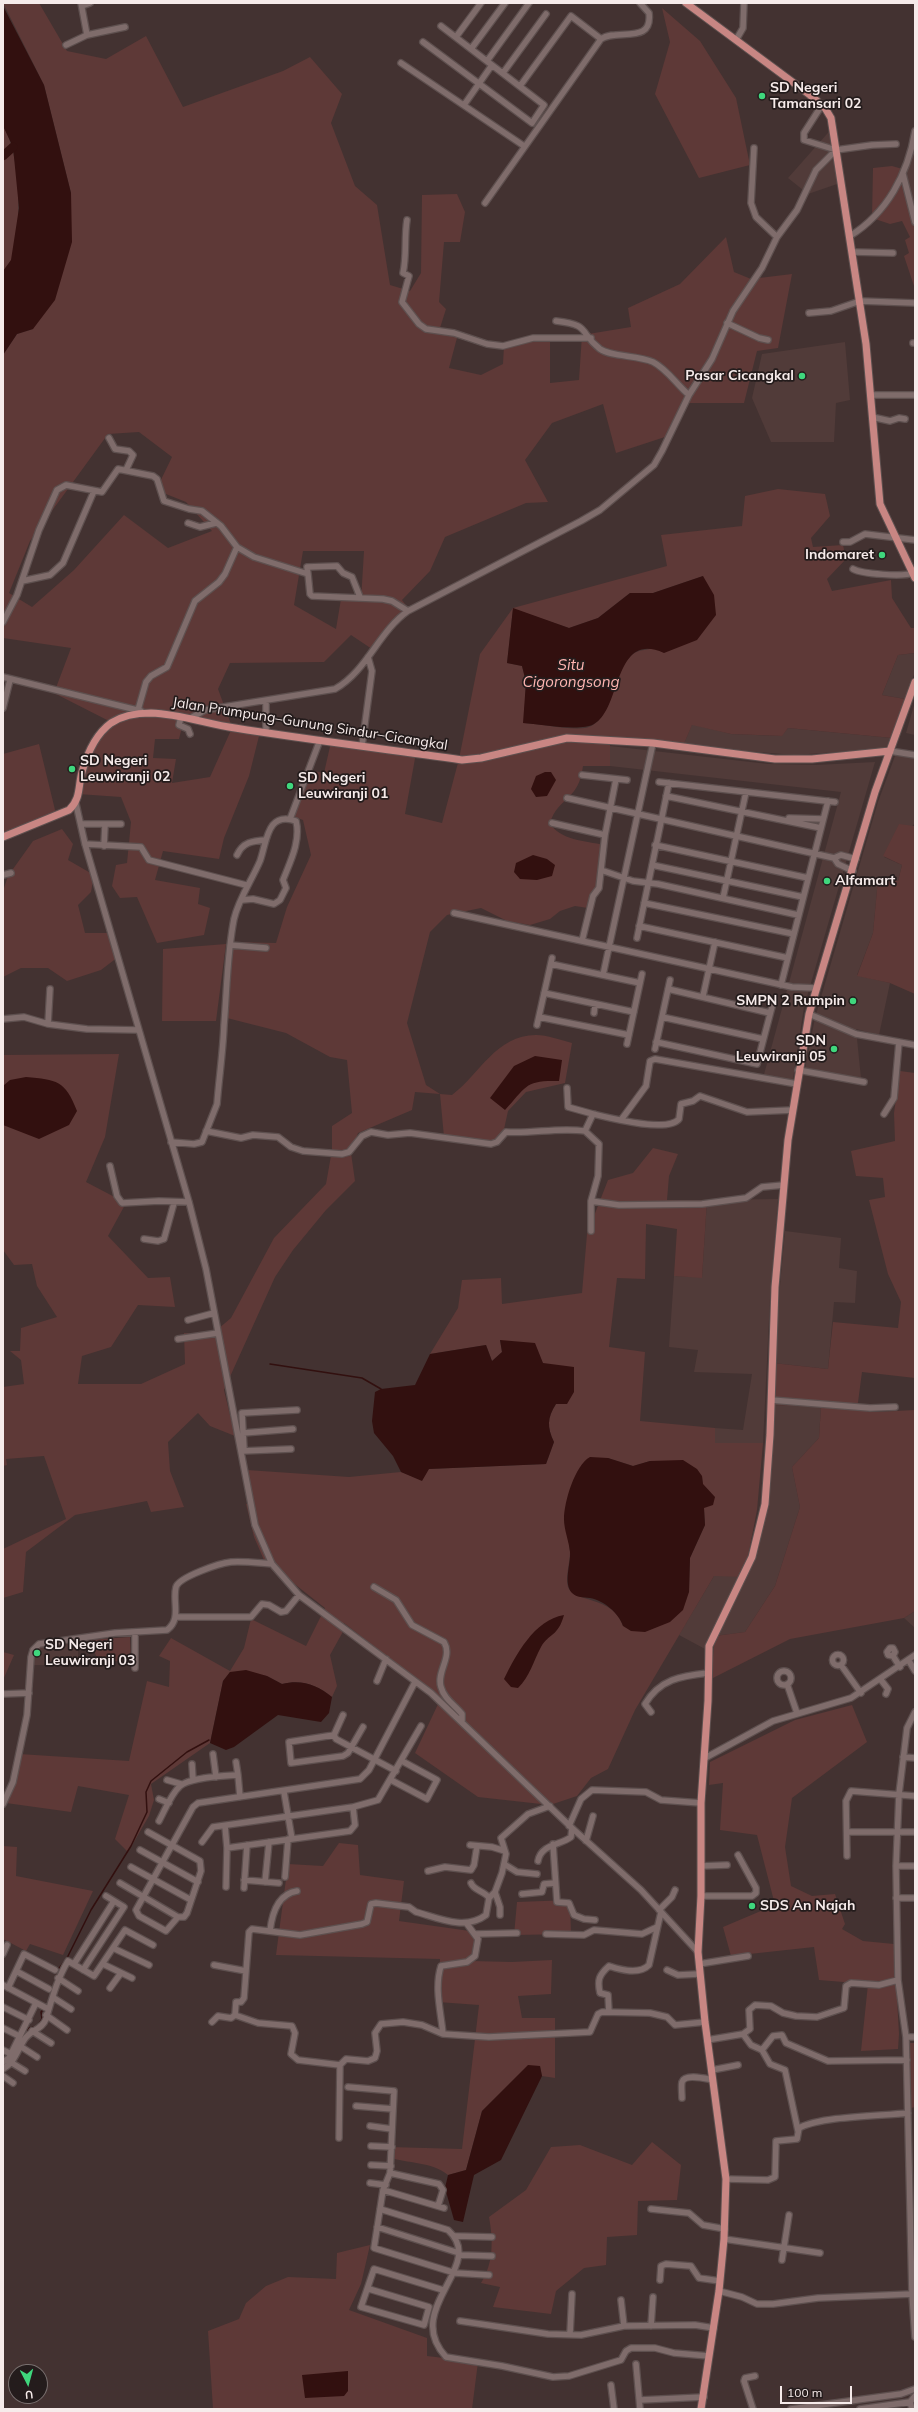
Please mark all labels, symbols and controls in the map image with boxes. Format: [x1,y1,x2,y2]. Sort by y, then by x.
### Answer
place label: SD Negeri Tamansari 02 [770,80,861,112]
marker: SD Negeri Tamansari 02 [757,91,767,101]
place label: Pasar Cicangkal [685,368,794,384]
marker: Pasar Cicangkal [797,371,807,381]
place label: Indomaret [805,547,874,563]
marker: Indomaret [877,550,887,560]
water label: Situ Cigorongsong [522,656,620,691]
street label: Jalan Prumpung–Gunung Sindur–Cicangkal [171,694,449,754]
place label: SD Negeri Leuwiranji 02 [80,753,170,786]
marker: SD Negeri Leuwiranji 02 [67,764,77,774]
place label: SD Negeri Leuwiranji 01 [298,770,388,802]
marker: SD Negeri Leuwiranji 01 [285,781,295,791]
place label: Alfamart [835,873,895,889]
marker: Alfamart [822,876,832,886]
place label: SMPN 2 Rumpin [736,993,845,1009]
marker: SMPN 2 Rumpin [848,996,858,1006]
place label: SDN Leuwiranji 05 [736,1033,826,1066]
marker: SDN Leuwiranji 05 [829,1044,839,1054]
place label: SD Negeri Leuwiranji 03 [45,1637,135,1670]
marker: SD Negeri Leuwiranji 03 [32,1648,42,1658]
place label: SDS An Najah [760,1898,855,1914]
marker: SDS An Najah [747,1901,757,1911]
north arrow [8,2364,48,2404]
scale bar [782,2378,854,2404]
text: 100 m [787,2385,822,2400]
text: U [24,2388,34,2402]

